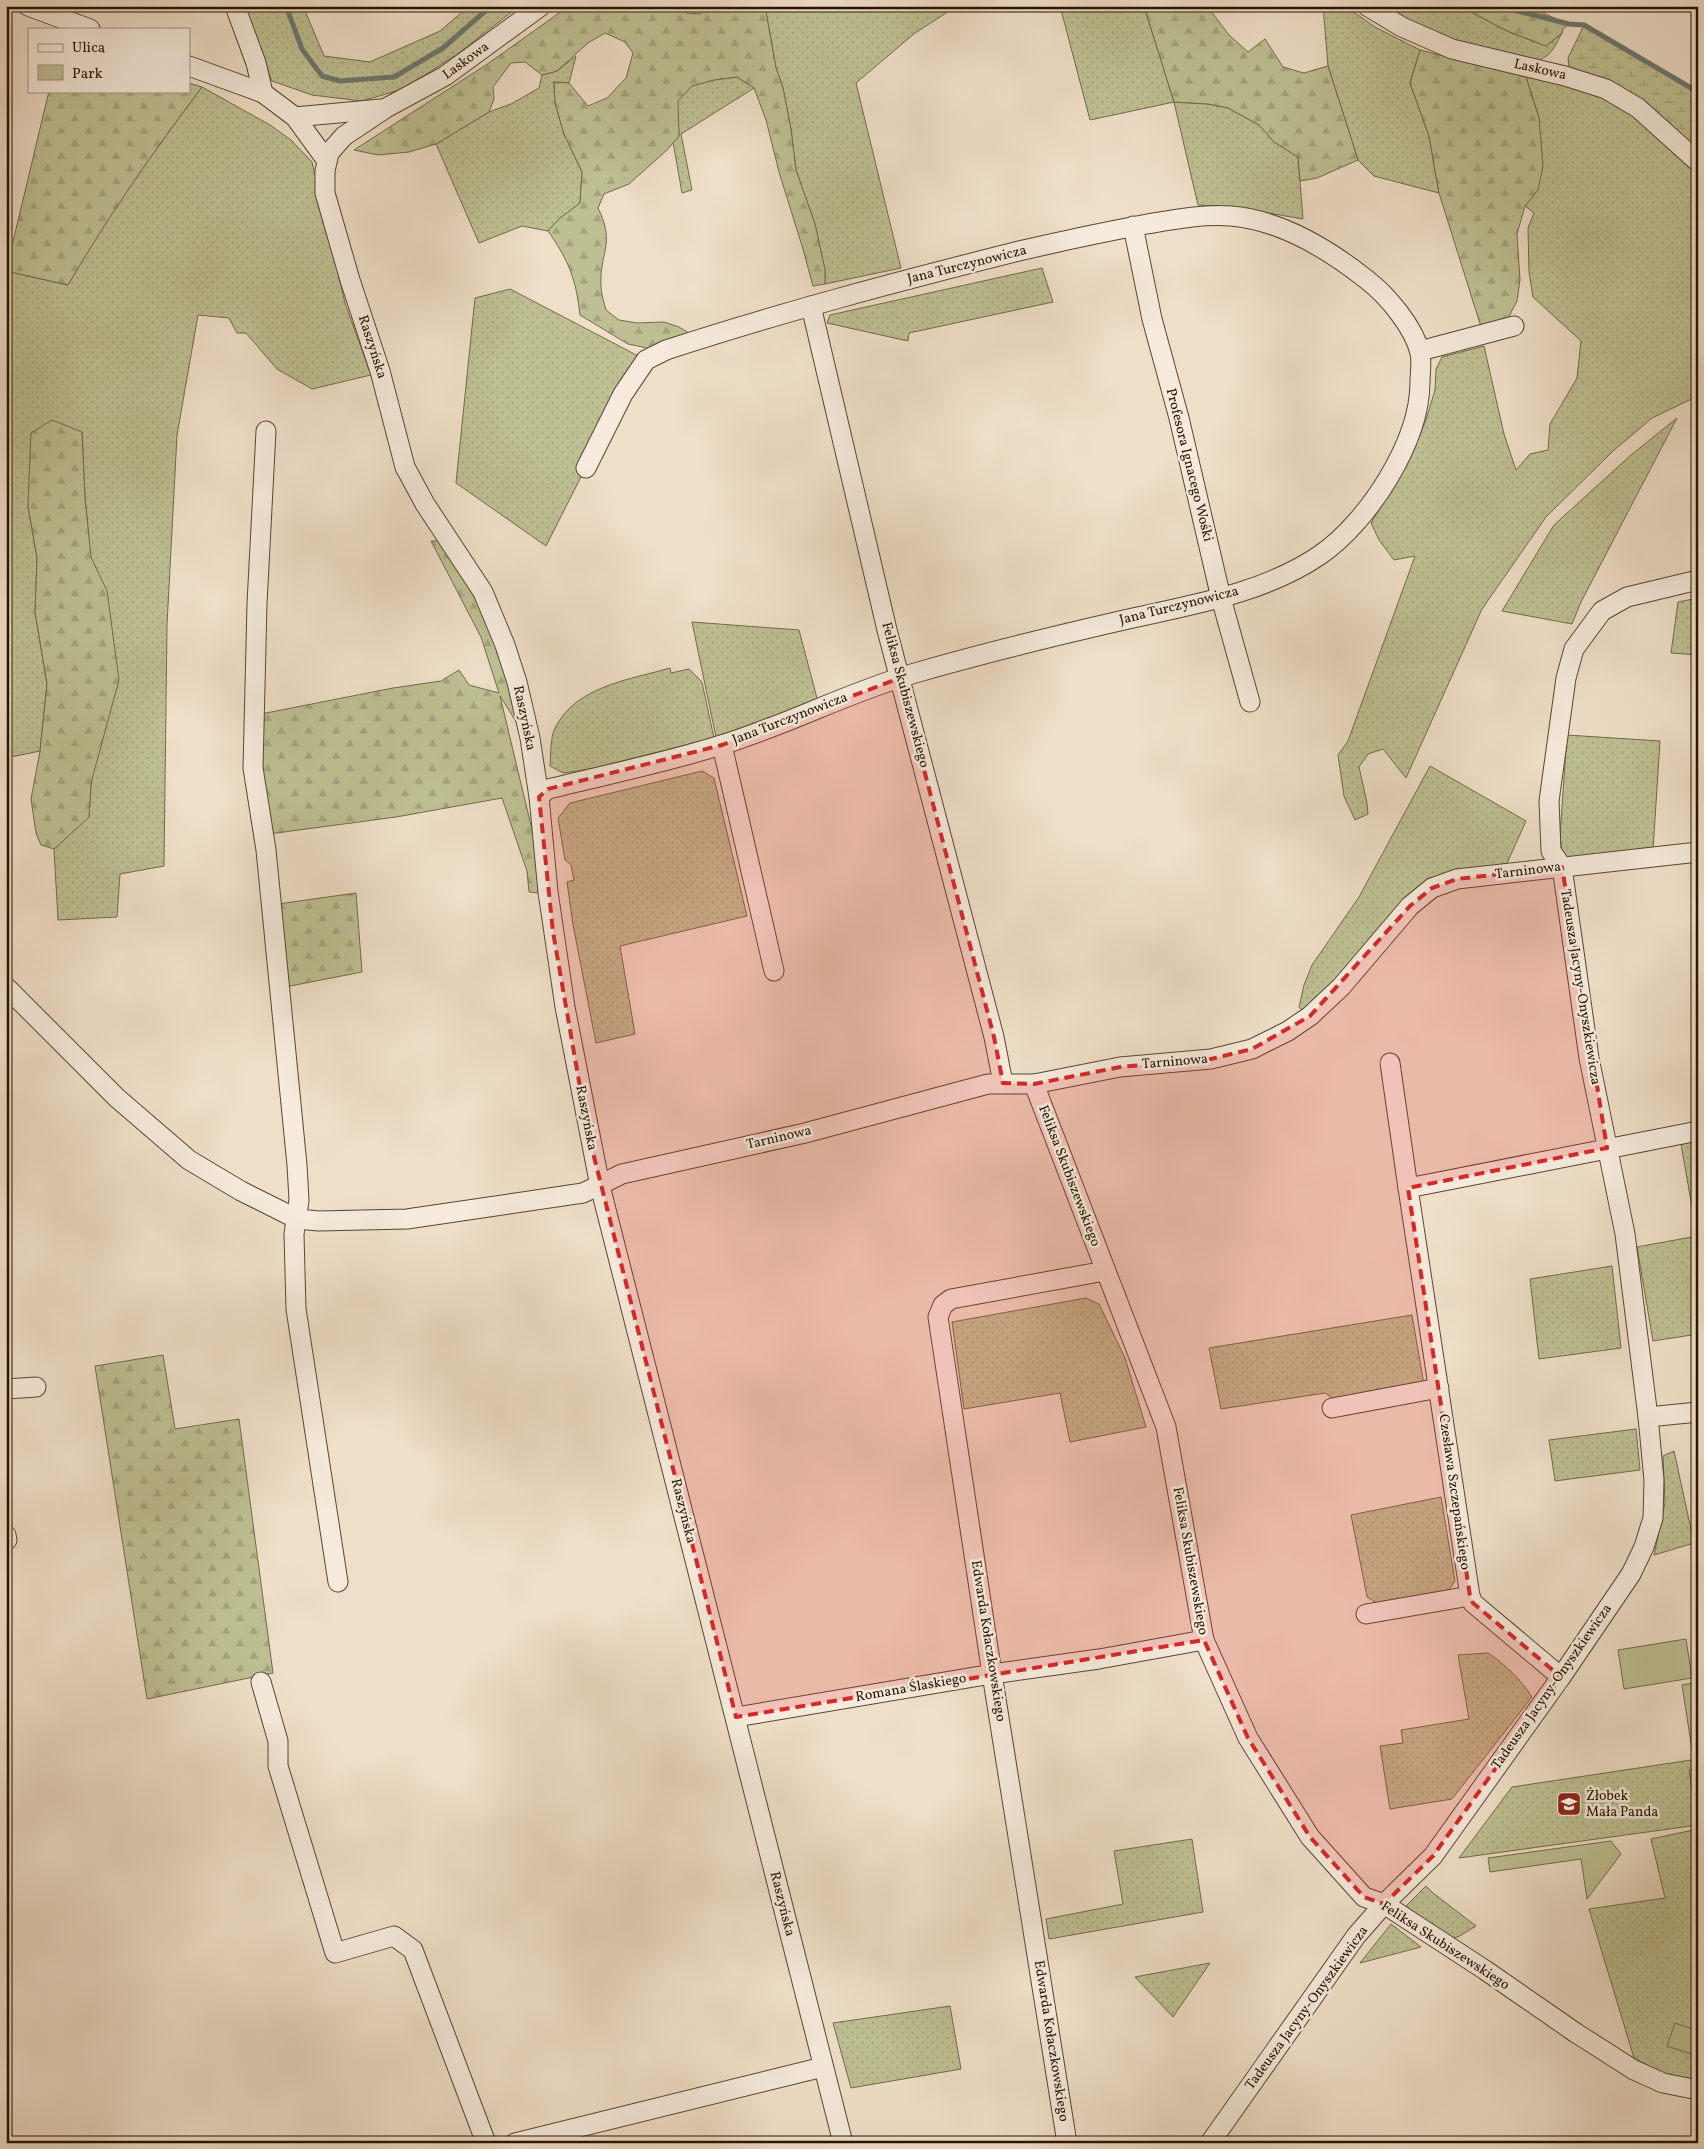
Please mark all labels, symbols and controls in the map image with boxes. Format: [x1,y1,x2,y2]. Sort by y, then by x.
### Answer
legend [28,28,190,92]
text: Ulica [72,38,105,59]
street label: Laskowa [439,38,493,84]
street label: Laskowa [1512,55,1568,85]
text: Park [72,64,103,85]
street label: Jana Turczynowicza [905,241,1029,289]
street label: Raszyńska [353,313,391,381]
street label: Profesora Ignacego Wośki [1161,386,1217,544]
street label: Jana Turczynowicza [1117,582,1241,630]
street label: Feliksa Skubiszewskiego [876,620,934,770]
street label: Raszyńska [508,684,540,752]
street label: Jana Turczynowicza [729,688,851,750]
street label: Tarninowa [1494,858,1562,884]
street label: Tadeusza Jacyny-Onyszkiewicza [1555,888,1605,1086]
street label: Tarninowa [1141,1050,1209,1074]
street label: Raszyńska [570,1084,602,1152]
street label: Feliksa Skubiszewskiego [1033,1103,1105,1249]
street label: Tarninowa [745,1121,813,1155]
street label: Czesława Szczepańskiego [1434,1413,1474,1571]
street label: Raszyńska [666,1477,700,1545]
street label: Feliksa Skubiszewskiego [1168,1485,1212,1637]
street label: Edwarda Kołaczkowskiego [966,1559,1010,1723]
street label: Tadeusza Jacyny-Onyszkiewicza [1487,1600,1617,1774]
street label: Romana Ślaskiego [854,1668,968,1707]
place label: Żłobek Mała Panda [1586,1787,1658,1822]
school or university icon: Żłobek Mała Panda [1556,1791,1582,1817]
street label: Raszyńska [765,1870,799,1938]
street label: Feliksa Skubiszewskiego [1377,1897,1513,1995]
street label: Tadeusza Jacyny-Onyszkiewicza [1241,1922,1373,2094]
street label: Edwarda Kołaczkowskiego [1029,1959,1073,2123]

